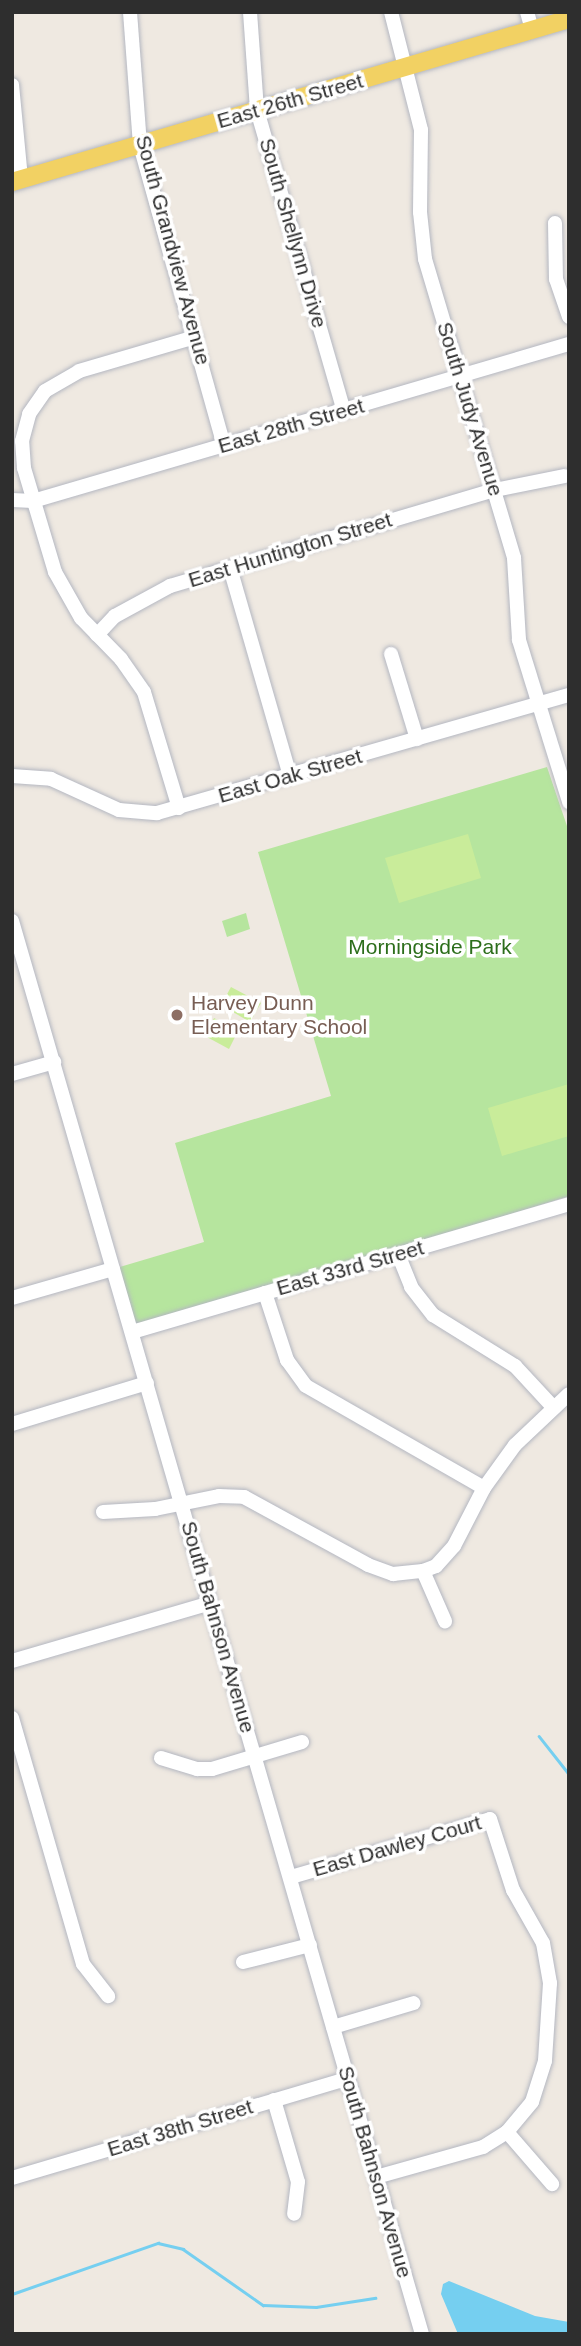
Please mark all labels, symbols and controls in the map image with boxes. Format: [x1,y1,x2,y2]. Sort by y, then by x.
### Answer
street label: East 26th Street [214,68,366,134]
street label: South Grandview Avenue [130,132,216,368]
street label: South Shellynn Drive [254,135,332,331]
street label: South Judy Avenue [431,318,509,500]
street label: East 28th Street [215,393,367,459]
street label: East Huntington Street [185,507,395,593]
street label: East Oak Street [215,743,365,809]
park label: Morningside Park [348,934,512,960]
place label: Harvey Dunn Elementary School [191,990,367,1040]
marker: Harvey Dunn Elementary School [169,1007,185,1023]
street label: East 33rd Street [274,1235,426,1301]
street label: South Bahnson Avenue [176,1518,260,1736]
street label: East Dawley Court [310,1810,484,1882]
street label: South Bahnson Avenue [333,2063,417,2281]
street label: East 38th Street [104,2094,256,2162]

